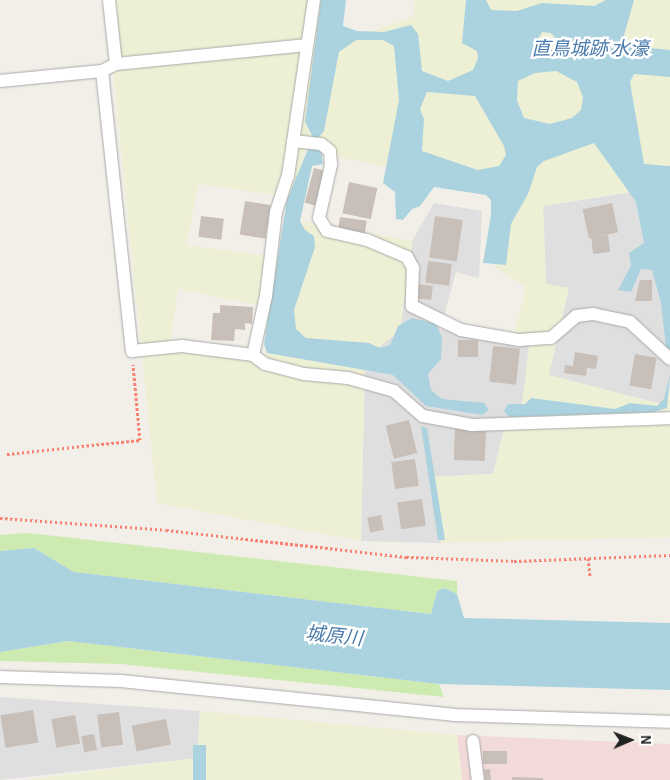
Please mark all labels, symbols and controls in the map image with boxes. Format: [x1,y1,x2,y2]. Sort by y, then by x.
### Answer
water label: 直鳥城跡 水濠 [532,39,648,61]
water label: 城原川 [304,623,364,651]
north arrow [605,715,655,765]
text: N [638,735,652,745]

